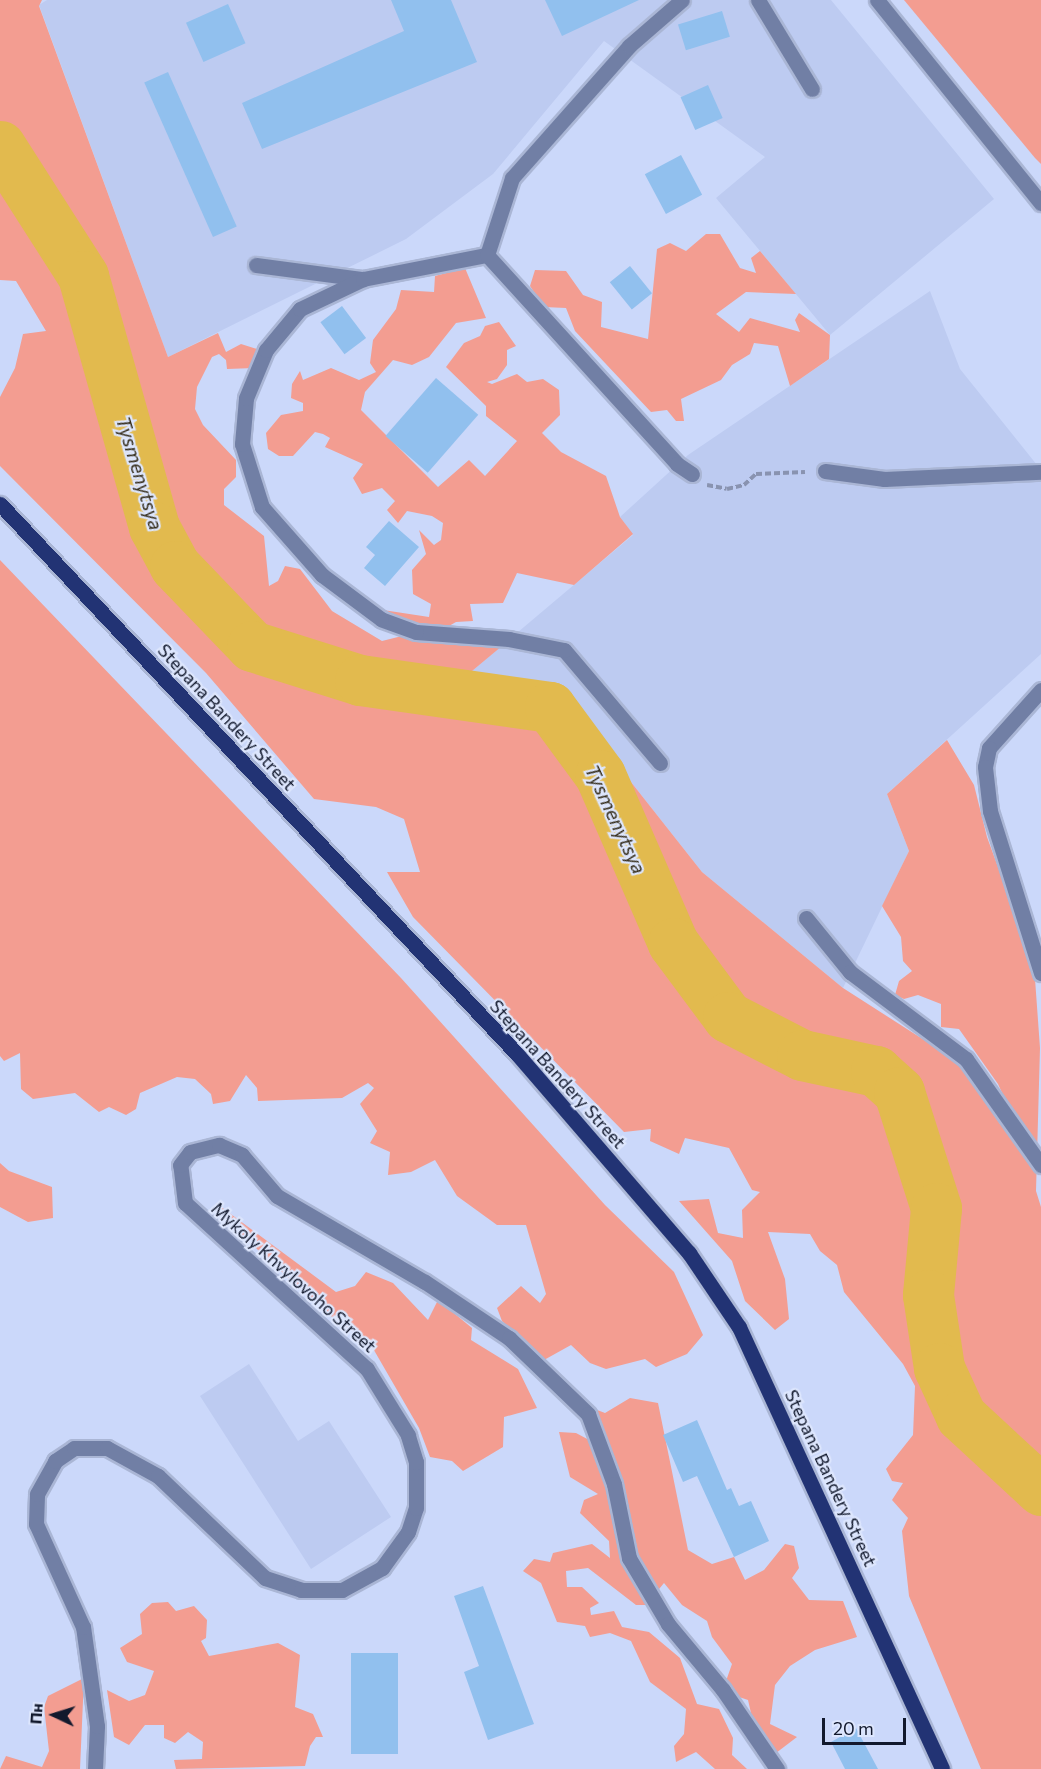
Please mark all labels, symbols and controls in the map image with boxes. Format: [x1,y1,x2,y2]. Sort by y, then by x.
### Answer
water label: Tysmenytsya [111,413,169,533]
street label: Stepana Bandery Street [153,639,301,795]
water label: Tysmenytsya [580,761,652,877]
street label: Stepana Bandery Street [486,995,630,1153]
street label: Mykoly Khvylovoho Street [207,1197,381,1357]
street label: Stepana Bandery Street [781,1386,881,1570]
north arrow [24,1685,84,1745]
text: Пн [25,1702,46,1725]
scale bar [825,1706,909,1744]
text: 20 m [833,1717,874,1739]

